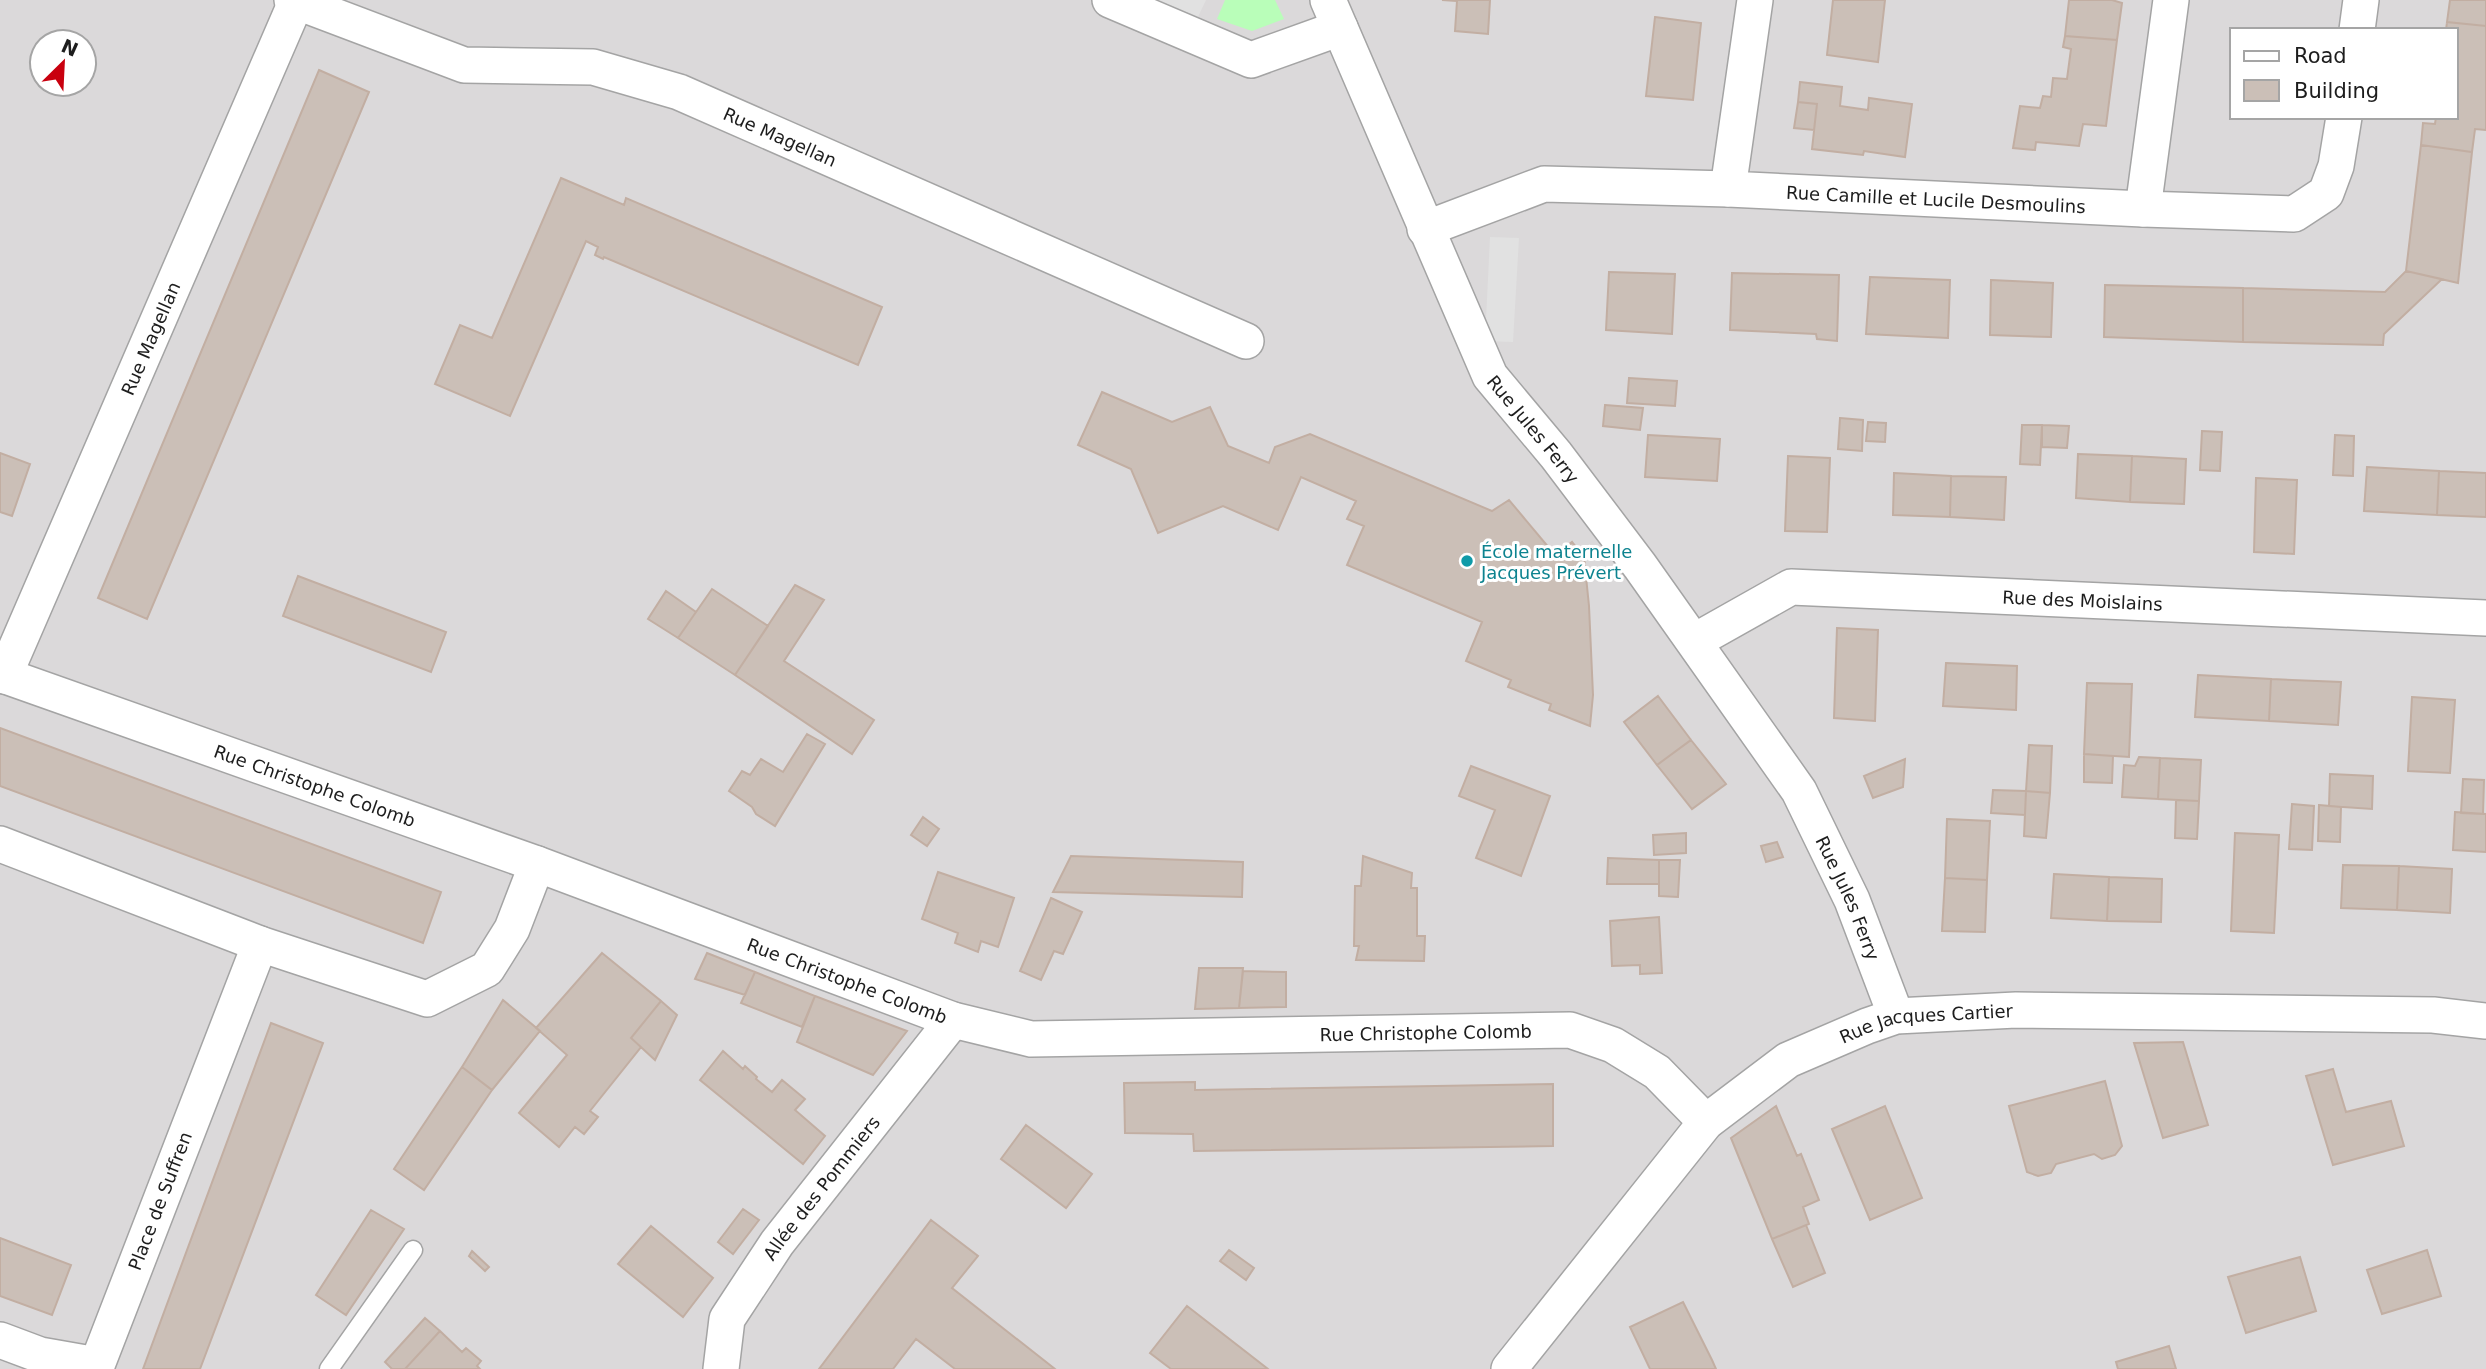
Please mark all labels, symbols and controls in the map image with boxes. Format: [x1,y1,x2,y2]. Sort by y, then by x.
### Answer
north arrow [28,28,98,98]
legend [2230,28,2458,119]
text: N [58,34,82,61]
text: Road [2294,44,2347,68]
text: Building [2294,79,2379,103]
street label: Rue Magellan [720,102,840,170]
street label: Rue Camille et Lucile Desmoulins [1786,181,2086,217]
street label: Rue Magellan [117,278,184,398]
street label: Rue Jules Ferry [1483,371,1584,487]
place label: École maternelle Jacques Prévert [1480,541,1632,583]
marker: École maternelle Jacques Prévert [1459,553,1475,569]
street label: Rue des Moislains [2002,586,2163,614]
street label: Rue Christophe Colomb [211,740,418,831]
street label: Rue Jules Ferry [1812,832,1884,963]
street label: Rue Christophe Colomb [744,933,950,1027]
street label: Rue Jacques Cartier [1836,1000,2014,1047]
street label: Rue Christophe Colomb [1320,1020,1532,1045]
street label: Allée des Pommiers [758,1112,884,1264]
street label: Place de Suffren [124,1129,196,1273]

